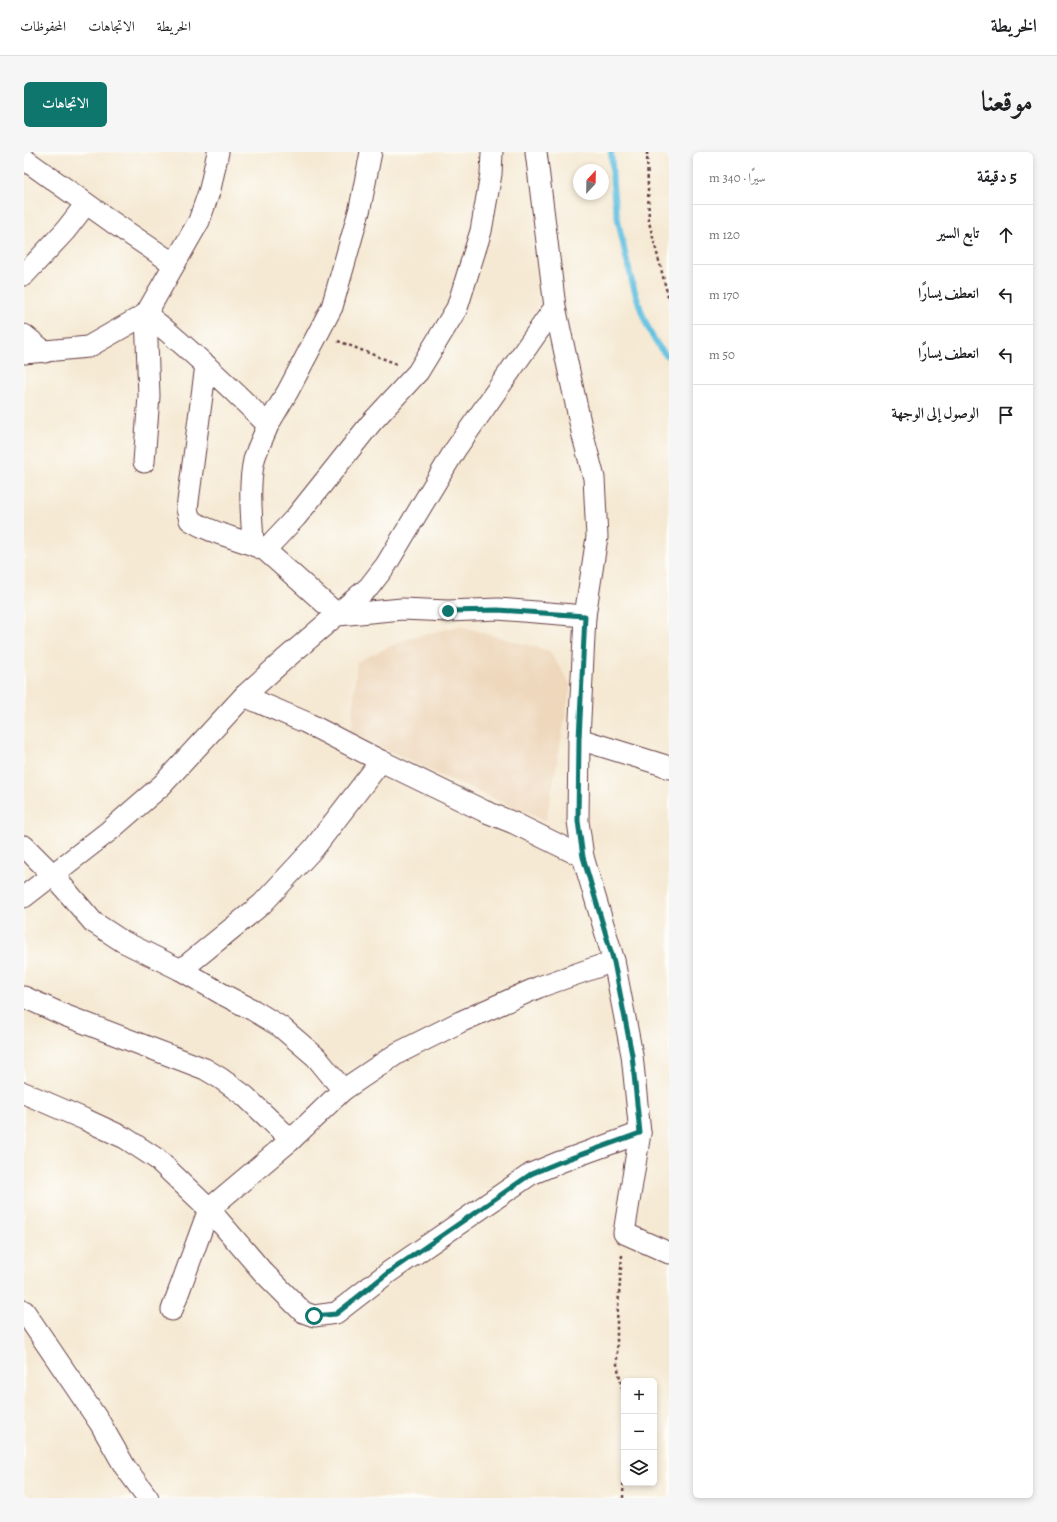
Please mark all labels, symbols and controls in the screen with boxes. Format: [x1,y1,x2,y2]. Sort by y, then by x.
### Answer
text: الخريطة [991,13,1037,39]
text: المحفوظات [20,17,66,36]
text: الاتجاهات [88,17,135,36]
text: الخريطة [157,17,191,36]
button: الاتجاهات [24,82,107,127]
text: موقعنا [981,83,1033,121]
north arrow [573,164,609,200]
text: 5 دقيقة [977,165,1017,188]
text: سيرًا · 340 m [709,169,766,186]
text: تابع السير [937,223,979,243]
icon: ahead [995,224,1017,246]
text: 120 m [709,226,740,243]
text: انعطف يسارًا [918,283,979,303]
icon: left [995,284,1017,306]
text: 170 m [709,286,739,303]
text: انعطف يسارًا [918,343,979,363]
icon: left [995,344,1017,366]
text: 50 m [709,346,735,363]
text: الوصول إلى الوجهة [892,403,979,423]
icon: arrive [995,404,1017,426]
route end [439,602,457,620]
route start [305,1307,323,1325]
map controls [621,1378,657,1486]
button: + [621,1378,657,1414]
button: − [621,1414,657,1450]
button: layers [621,1450,657,1486]

